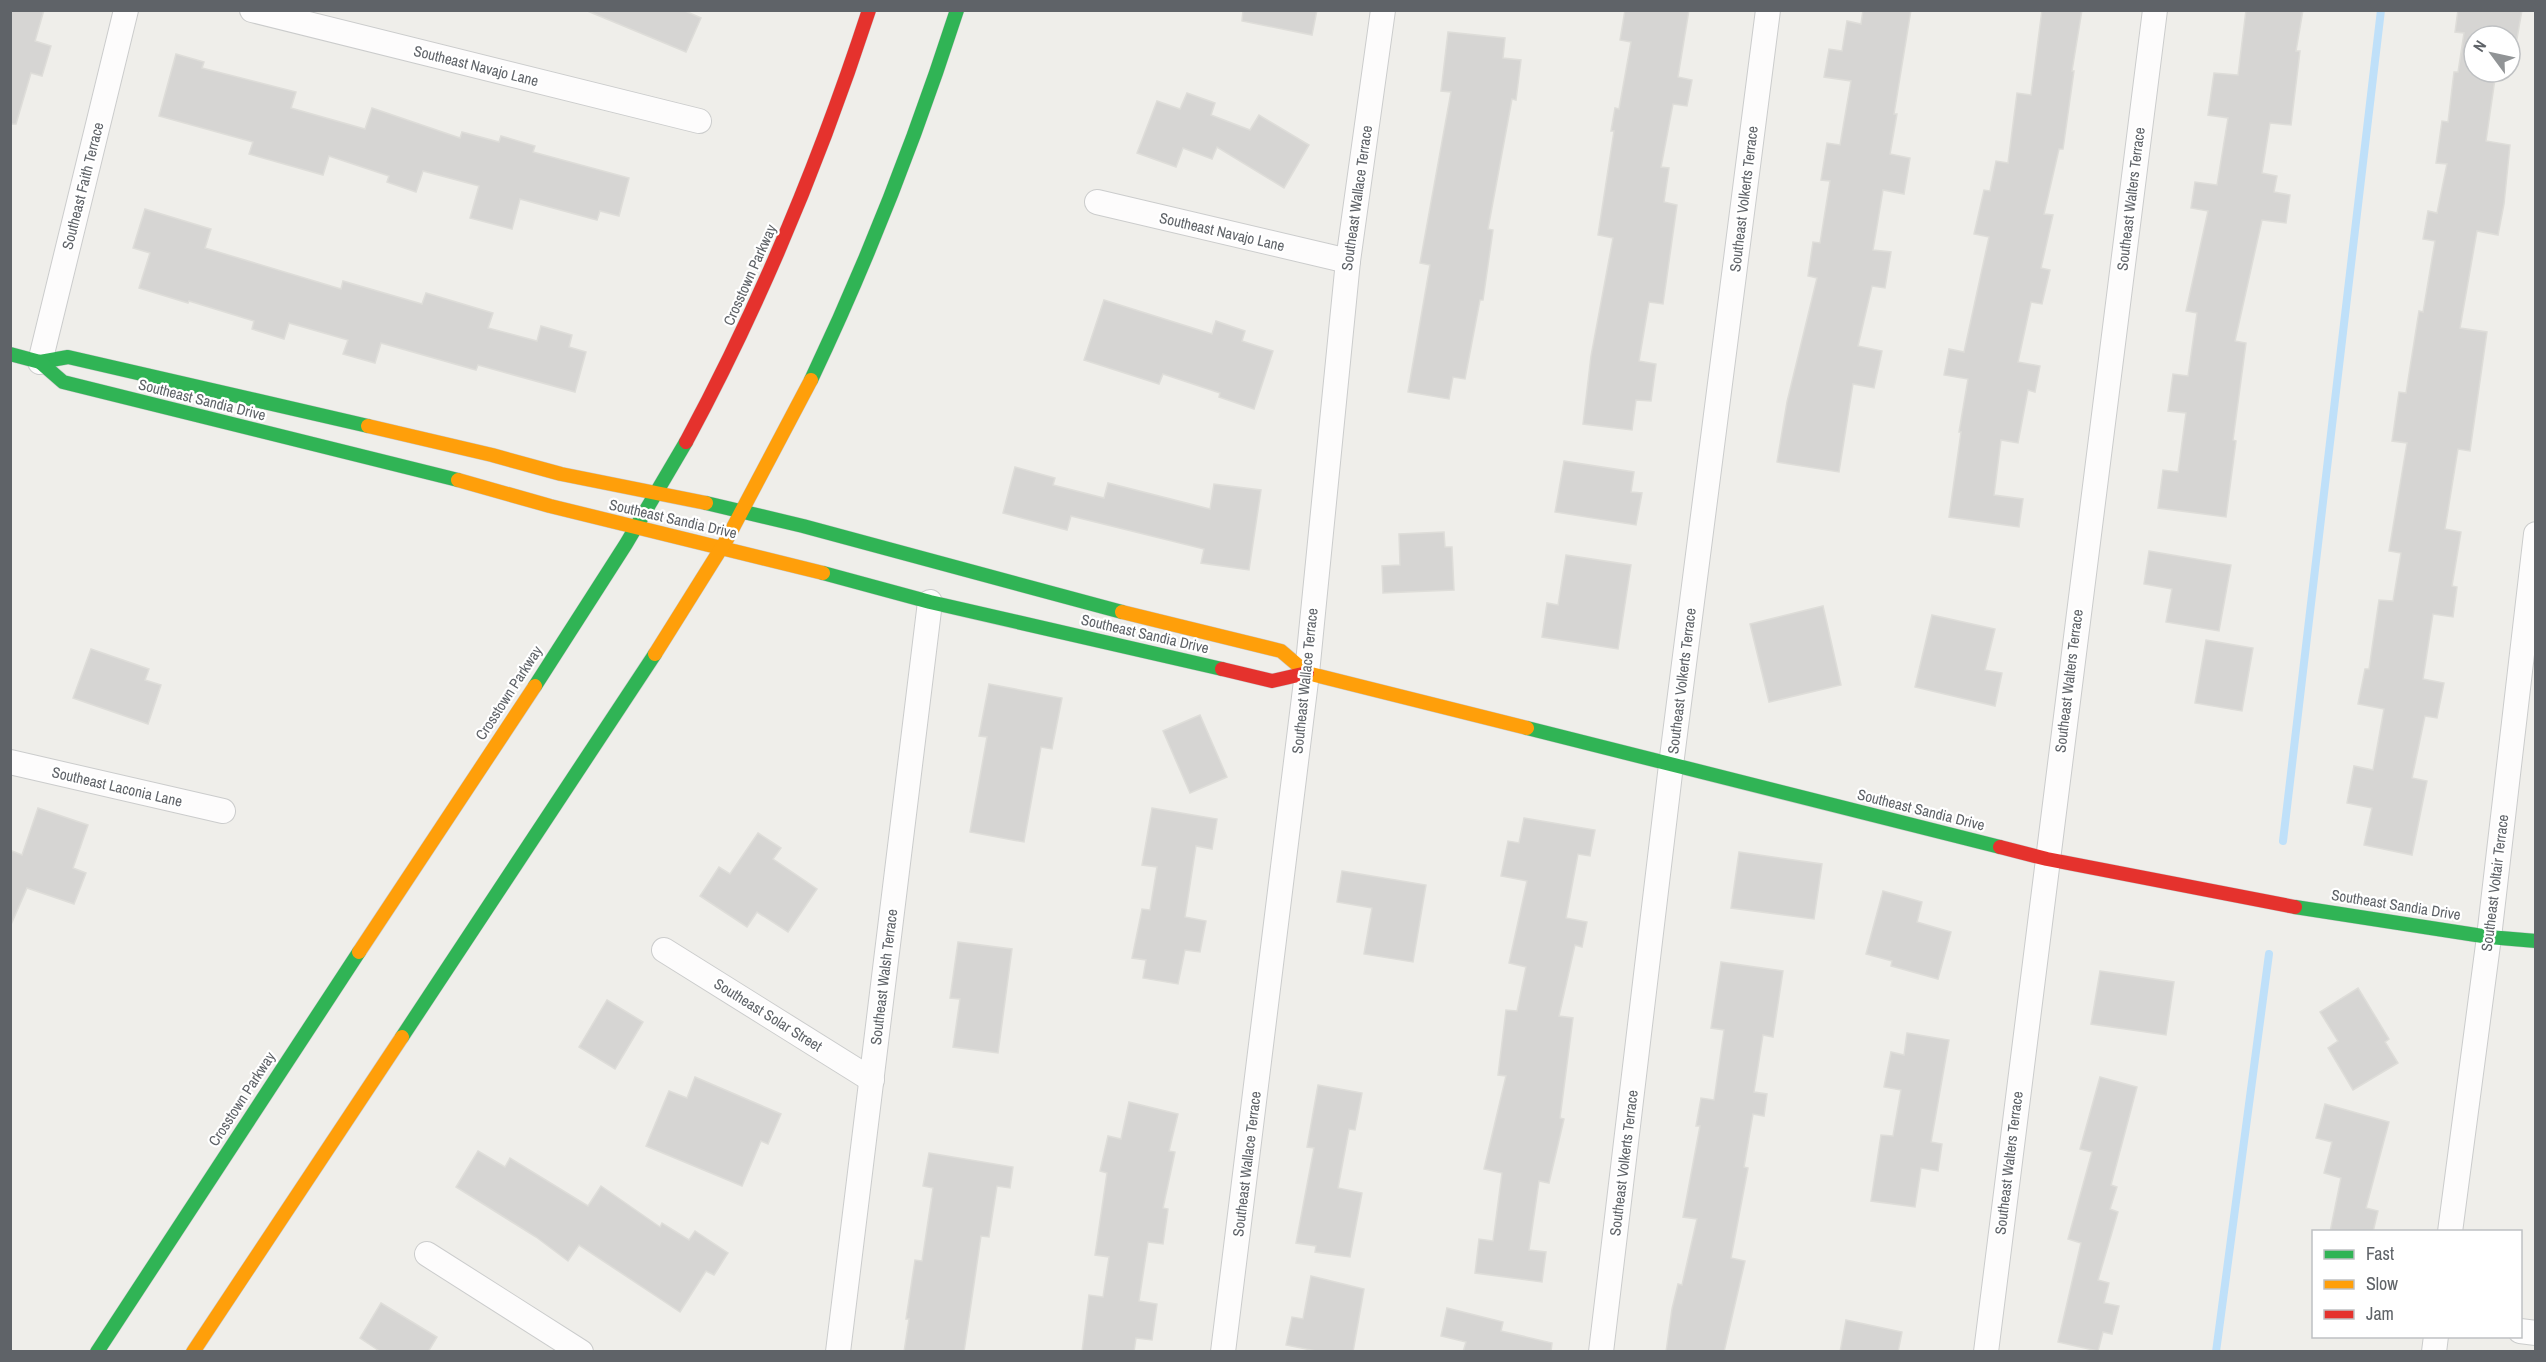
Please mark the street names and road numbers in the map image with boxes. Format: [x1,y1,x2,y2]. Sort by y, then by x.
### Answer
street label: Southeast Navajo Lane [412,40,541,91]
street label: Southeast Faith Terrace [57,120,109,252]
street label: Southeast Wallace Terrace [1336,124,1377,272]
street label: Southeast Volkerts Terrace [1724,125,1763,273]
street label: Southeast Walters Terrace [2111,126,2150,272]
street label: Southeast Navajo Lane [1157,207,1287,256]
street label: Crosstown Parkway [718,220,782,329]
street label: Southeast Sandia Drive [136,374,268,426]
street label: Southeast Sandia Drive [607,494,739,543]
street label: Southeast Wallace Terrace [1286,607,1323,755]
street label: Southeast Volkerts Terrace [1662,607,1701,755]
street label: Southeast Walters Terrace [2049,608,2088,754]
street label: Southeast Sandia Drive [1079,609,1211,658]
street label: Crosstown Parkway [470,641,547,744]
street label: Southeast Laconia Lane [50,761,185,812]
street label: Southeast Sandia Drive [1855,784,1987,836]
street label: Southeast Voltair Terrace [2476,813,2513,953]
street label: Southeast Sandia Drive [2330,884,2462,925]
street label: Southeast Walsh Terrace [865,908,902,1046]
street label: Southeast Solar Street [710,973,827,1057]
street label: Crosstown Parkway [203,1047,280,1150]
street label: Southeast Volkerts Terrace [1604,1089,1643,1237]
street label: Southeast Wallace Terrace [1227,1090,1266,1238]
street label: Southeast Walters Terrace [1989,1090,2028,1236]

